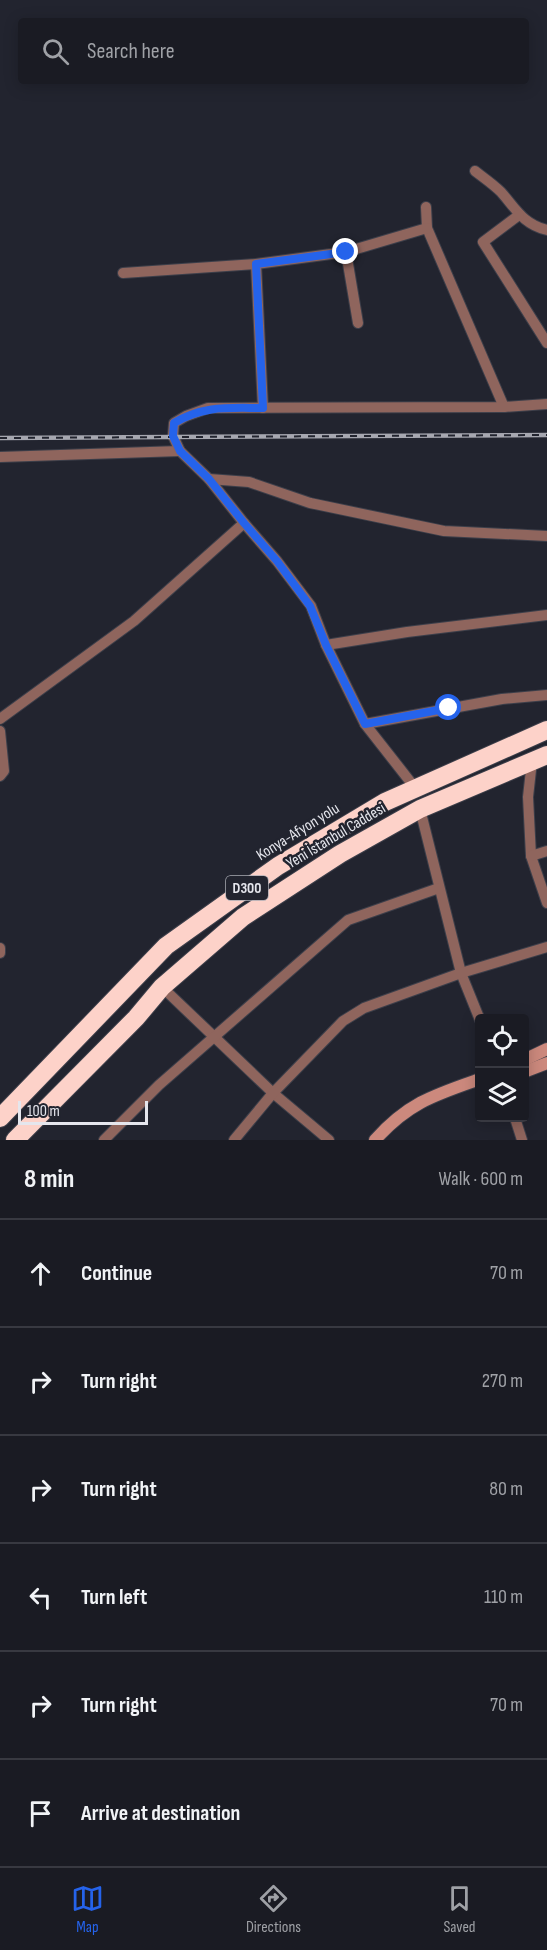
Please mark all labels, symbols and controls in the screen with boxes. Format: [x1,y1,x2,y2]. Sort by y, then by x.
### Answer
search box [18,18,529,84]
icon: search [39,35,72,68]
text: Search here [87,38,174,65]
route end [332,238,358,264]
route start [435,694,461,720]
street label: Konya-Afyon yolu [253,799,343,865]
street label: Yeni İstanbul Caddesi [283,799,389,873]
road number: D300 [226,876,268,900]
map controls [475,1014,529,1122]
button: locate [475,1014,529,1068]
button: layers [475,1068,529,1122]
scale bar [18,1098,148,1126]
text: 100 m [27,1102,60,1121]
text: 8 min [24,1164,74,1195]
text: Walk · 600 m [439,1167,523,1191]
icon: ahead [24,1257,57,1290]
text: Continue [81,1260,152,1287]
text: 70 m [490,1261,523,1285]
icon: right [24,1365,57,1398]
text: Turn right [81,1368,157,1395]
text: 270 m [482,1369,523,1393]
icon: right [24,1473,57,1506]
text: Turn right [81,1476,157,1503]
text: 80 m [489,1477,523,1501]
icon: left [24,1581,57,1614]
text: Turn left [81,1584,147,1611]
text: 110 m [484,1585,523,1609]
icon: right [24,1689,57,1722]
text: Turn right [81,1692,157,1719]
text: 70 m [490,1693,523,1717]
icon: arrive [24,1797,57,1830]
text: Arrive at destination [81,1800,240,1827]
tab: Map [71,1882,104,1937]
tab: Directions [246,1882,301,1937]
tab: Saved [443,1882,476,1937]

